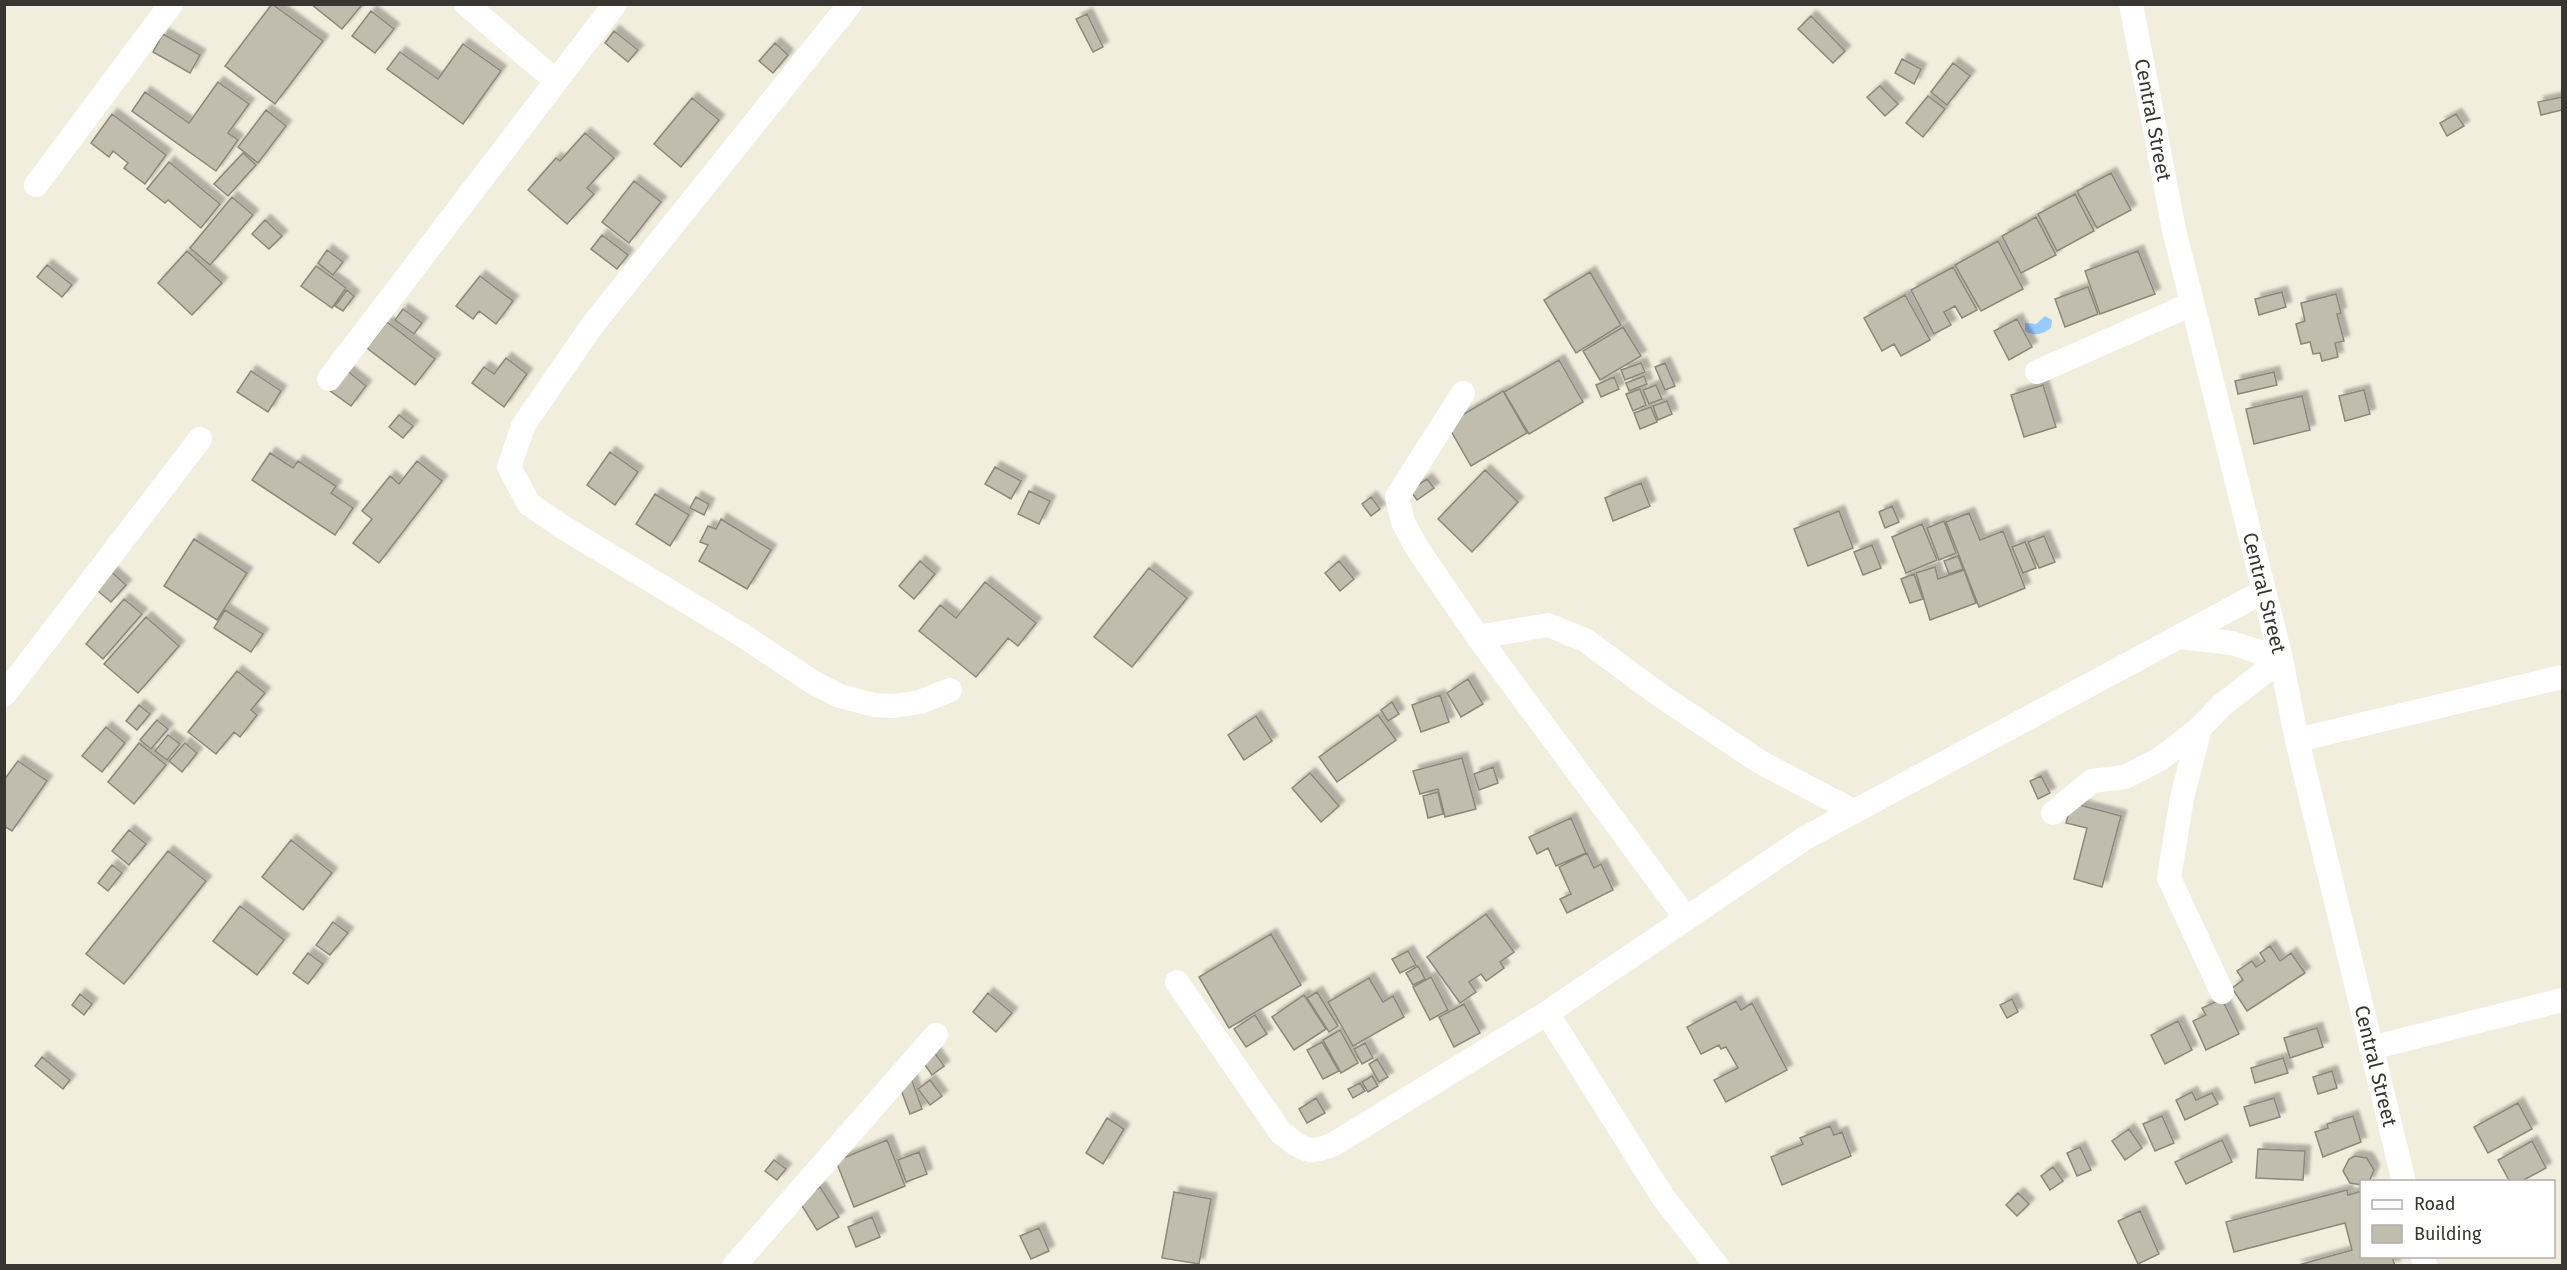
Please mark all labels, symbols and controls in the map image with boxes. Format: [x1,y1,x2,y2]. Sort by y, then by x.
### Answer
street label: Central Street [2130,57,2177,184]
street label: Central Street [2238,530,2291,657]
street label: Central Street [2350,1003,2402,1130]
legend [2360,1180,2555,1258]
text: Road [2414,1193,2456,1215]
text: Building [2414,1223,2482,1245]

